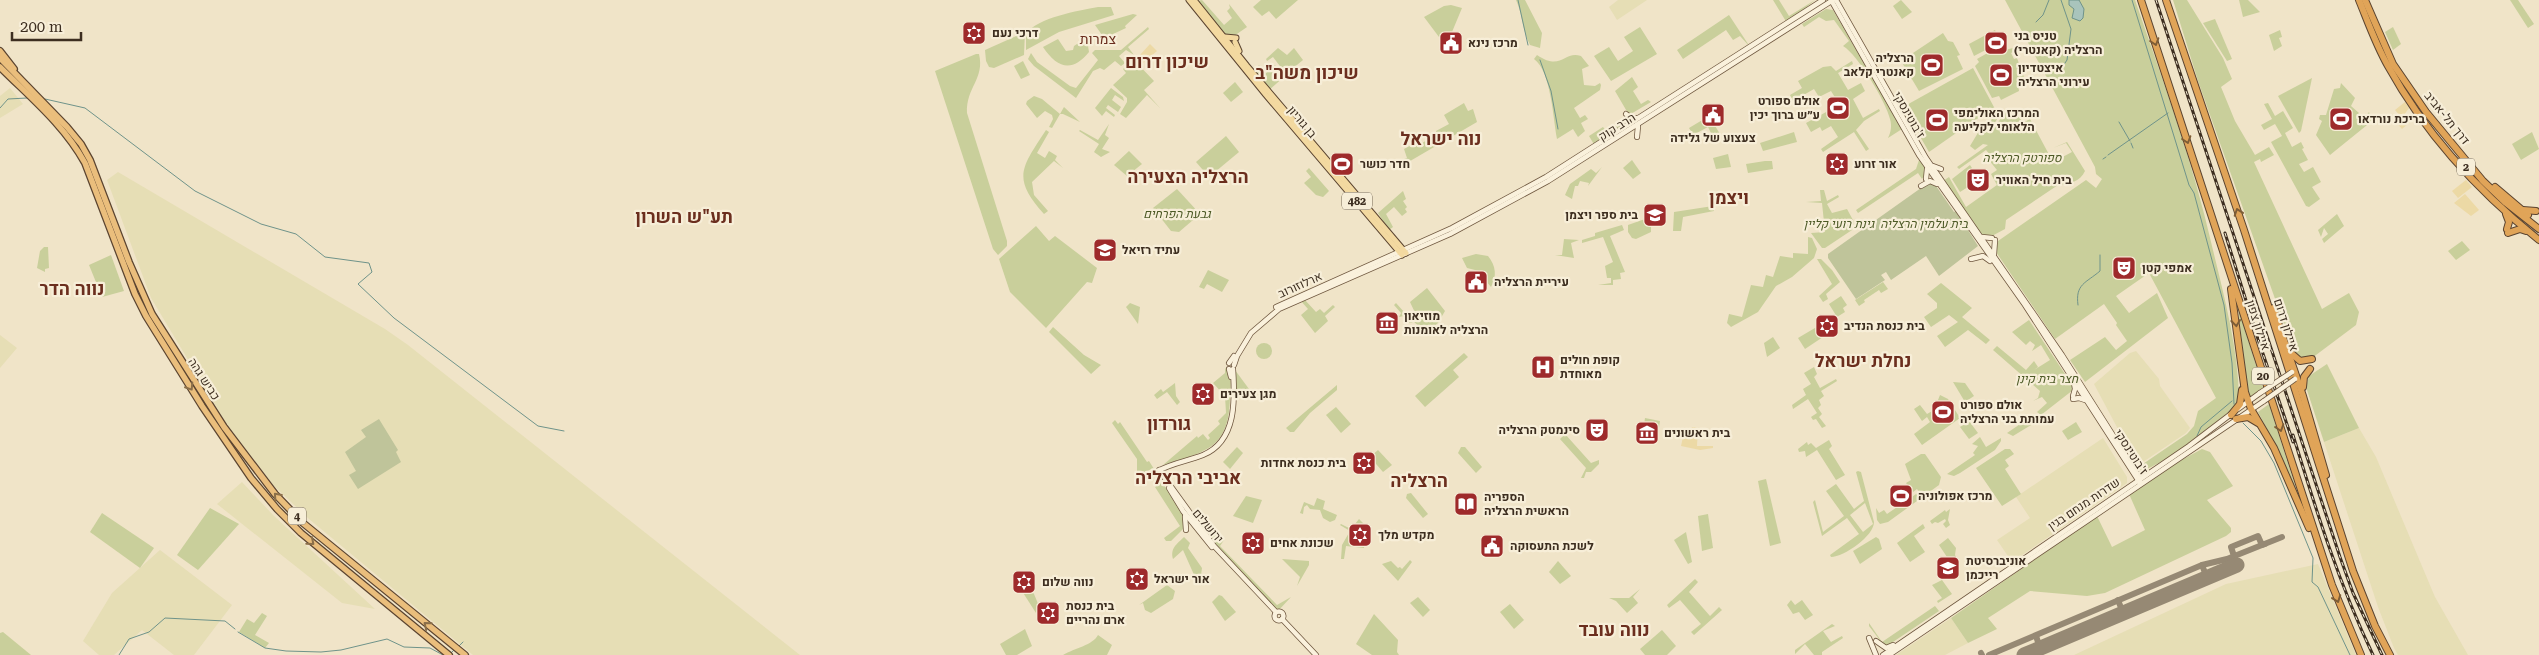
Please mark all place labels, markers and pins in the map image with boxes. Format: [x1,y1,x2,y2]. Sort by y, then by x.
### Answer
synagogue icon: דרכי נעם [961,20,987,46]
place label: דרכי נעם [992,26,1039,40]
place label: טניס בני הרצליה (קאנטרי) [2014,29,2102,57]
public building icon: מרכז נינא [1438,30,1464,56]
sports icon: טניס בני הרצליה (קאנטרי) [1983,30,2009,56]
place label: מרכז נינא [1468,36,1518,50]
place label: הרצליה קאנטרי קלאב [1844,51,1914,79]
sports icon: הרצליה קאנטרי קלאב [1919,52,1945,78]
place label: איצטדיון עירוני הרצליה [2018,61,2090,89]
sports icon: איצטדיון עירוני הרצליה [1988,62,2014,88]
place label: אולם ספורט ע״ש ברוך יכין [1750,94,1820,122]
sports icon: אולם ספורט ע״ש ברוך יכין [1825,95,1851,121]
public building icon: צעצוע של גלידה [1700,102,1726,128]
place label: המרכז האולימפי הלאומי לקליעה [1954,106,2039,134]
sports icon: בריכת נורדאו [2328,106,2354,132]
sports icon: המרכז האולימפי הלאומי לקליעה [1924,107,1950,133]
place label: בריכת נורדאו [2358,112,2426,126]
place label: צעצוע של גלידה [1670,131,1756,145]
sports icon: חדר כושר [1329,151,1355,177]
synagogue icon: אור זרוע [1824,151,1850,177]
place label: חדר כושר [1360,157,1410,171]
place label: אור זרוע [1854,157,1897,171]
theatre icon: בית חיל האוויר [1965,167,1991,193]
place label: בית חיל האוויר [1996,173,2072,187]
school or university icon: בית ספר ויצמן [1642,202,1668,228]
place label: בית ספר ויצמן [1565,208,1638,222]
school or university icon: עתיד רזיאל [1092,237,1118,263]
place label: עתיד רזיאל [1122,243,1180,257]
theatre icon: אמפי קטן [2111,255,2137,281]
place label: אמפי קטן [2142,261,2192,275]
public building icon: עיריית הרצליה [1463,269,1489,295]
place label: עיריית הרצליה [1494,275,1569,289]
place label: מוזיאון הרצליה לאומנות [1404,309,1488,337]
museum icon: מוזיאון הרצליה לאומנות [1374,310,1400,336]
synagogue icon: בית כנסת הנדיב [1814,313,1840,339]
place label: בית כנסת הנדיב [1844,319,1925,333]
place label: קופת חולים מאוחדת [1560,353,1620,381]
hospital icon: קופת חולים מאוחדת [1530,354,1556,380]
synagogue icon: מגן צעירים [1190,381,1216,407]
place label: מגן צעירים [1220,387,1277,401]
place label: אולם ספורט עמותת בני הרצליה [1960,398,2055,426]
sports icon: אולם ספורט עמותת בני הרצליה [1930,399,1956,425]
theatre icon: סינמטק הרצליה [1584,417,1610,443]
museum icon: בית ראשונים [1634,420,1660,446]
place label: סינמטק הרצליה [1499,423,1580,437]
place label: בית ראשונים [1664,426,1731,440]
synagogue icon: בית כנסת אחדות [1351,450,1377,476]
place label: בית כנסת אחדות [1261,456,1346,470]
sports icon: מרכז אפולוניה [1888,483,1914,509]
place label: מרכז אפולוניה [1918,489,1993,503]
place label: הספריה הראשית הרצליה [1484,490,1569,518]
library icon: הספריה הראשית הרצליה [1453,491,1479,517]
synagogue icon: מקדש מלך [1347,522,1373,548]
place label: מקדש מלך [1378,528,1435,542]
synagogue icon: שכונת אחים [1240,530,1266,556]
public building icon: לשכת התעסוקה [1479,533,1505,559]
place label: שכונת אחים [1270,536,1334,550]
place label: לשכת התעסוקה [1510,539,1594,553]
place label: אוניברסיטת רייכמן [1966,554,2026,582]
school or university icon: אוניברסיטת רייכמן [1935,555,1961,581]
synagogue icon: אור ישראל [1124,566,1150,592]
synagogue icon: נווה שלום [1011,569,1037,595]
place label: אור ישראל [1154,572,1210,586]
place label: נווה שלום [1042,575,1093,589]
place label: בית כנסת ארם נהריים [1066,599,1125,627]
synagogue icon: בית כנסת ארם נהריים [1035,600,1061,626]

